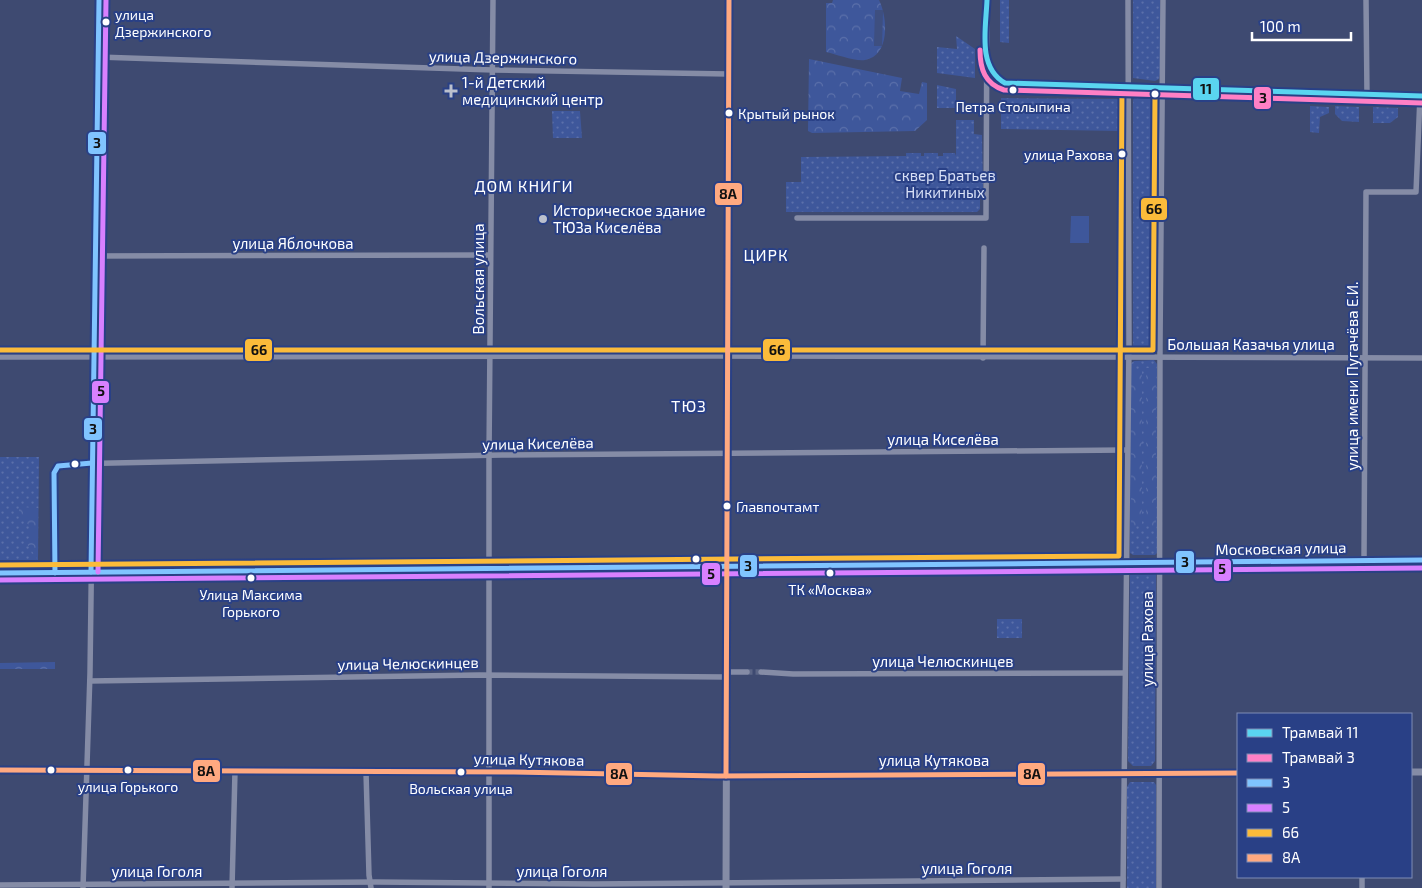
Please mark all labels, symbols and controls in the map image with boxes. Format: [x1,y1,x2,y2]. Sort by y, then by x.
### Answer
place label: улица Дзержинского [115,6,211,40]
scale bar [1252,10,1351,42]
marker: улица Дзержинского [101,17,111,27]
text: 100 m [1260,17,1301,35]
street label: улица Дзержинского [429,47,577,68]
place label: 1-й Детский медицинский центр [462,73,603,108]
line badge: 11 [1192,77,1220,101]
text: 11 [1200,80,1212,97]
marker: 1-й Детский медицинский центр [444,84,458,98]
marker: Петра Столыпина [1008,85,1018,95]
line badge: 3 [1253,86,1272,110]
unlabelled marker [1150,89,1160,99]
text: 3 [1259,89,1267,106]
place label: Петра Столыпина [955,98,1071,115]
place label: Крытый рынок [738,105,835,122]
marker: Крытый рынок [724,108,734,118]
line badge: 3 [87,131,107,155]
text: 3 [93,134,101,151]
place label: улица Рахова [1024,146,1113,163]
marker: улица Рахова [1117,149,1127,159]
park label: сквер Братьев Никитиных [894,166,996,201]
district label: ДОМ КНИГИ [474,176,574,195]
line badge: 8А [714,182,743,206]
text: 8А [719,185,738,202]
line badge: 66 [1140,197,1168,221]
text: 66 [1146,200,1162,217]
place label: Историческое здание ТЮЗа Киселёва [553,201,706,236]
marker: Историческое здание ТЮЗа Киселёва [537,213,549,225]
street label: Вольская улица [469,223,488,335]
street label: улица Яблочкова [232,234,354,253]
district label: ЦИРК [743,245,789,264]
street label: улица имени Пугачёва Е.И. [1343,281,1362,471]
street label: Большая Казачья улица [1167,335,1335,354]
line badge: 66 [244,338,273,362]
line badge: 66 [762,338,791,362]
text: 66 [251,341,267,358]
text: 66 [769,341,785,358]
line badge: 5 [91,380,110,404]
text: 5 [97,382,105,399]
district label: ТЮЗ [671,396,707,415]
line badge: 3 [83,417,103,441]
text: 3 [89,420,97,437]
street label: улица Киселёва [887,430,999,449]
street label: улица Киселёва [482,433,594,454]
unlabelled marker [70,459,80,469]
place label: Главпочтамт [736,498,819,515]
marker: Главпочтамт [722,501,732,511]
street label: Московская улица [1215,538,1347,559]
line badge: 3 [1175,550,1195,574]
text: 3 [1181,553,1189,570]
unlabelled marker [691,554,701,564]
line badge: 3 [739,554,758,578]
text: 3 [744,557,752,574]
line badge: 5 [1213,558,1232,582]
text: 5 [1218,560,1226,577]
line badge: 5 [701,562,721,586]
text: 5 [707,565,715,582]
marker: ТК «Москва» [825,568,835,578]
marker: Улица Максима Горького [246,573,256,583]
place label: ТК «Москва» [788,581,872,598]
place label: Улица Максима Горького [200,586,302,620]
street label: улица Рахова [1138,591,1157,687]
street label: улица Челюскинцев [872,652,1014,671]
street label: улица Челюскинцев [337,653,479,674]
legend [1237,713,1412,878]
text: Трамвай 11 [1282,723,1358,741]
text: Трамвай 3 [1282,748,1355,766]
street label: улица Кутякова [474,749,584,770]
street label: улица Кутякова [879,751,989,770]
line badge: 8А [192,759,221,783]
text: 8А [197,762,216,779]
line badge: 8А [605,762,633,786]
line badge: 8А [1017,762,1046,786]
unlabelled marker [46,765,56,775]
marker: улица Горького [123,765,133,775]
text: 8А [610,765,629,782]
text: 8А [1023,765,1042,782]
marker: Вольская улица [456,767,466,777]
text: 3 [1282,773,1290,791]
place label: улица Горького [78,778,178,795]
place label: Вольская улица [409,780,513,797]
text: 5 [1282,798,1290,816]
text: 66 [1282,823,1299,841]
text: 8А [1282,848,1301,866]
street label: улица Гоголя [921,859,1013,878]
street label: улица Гоголя [111,862,203,881]
street label: улица Гоголя [516,862,608,881]

